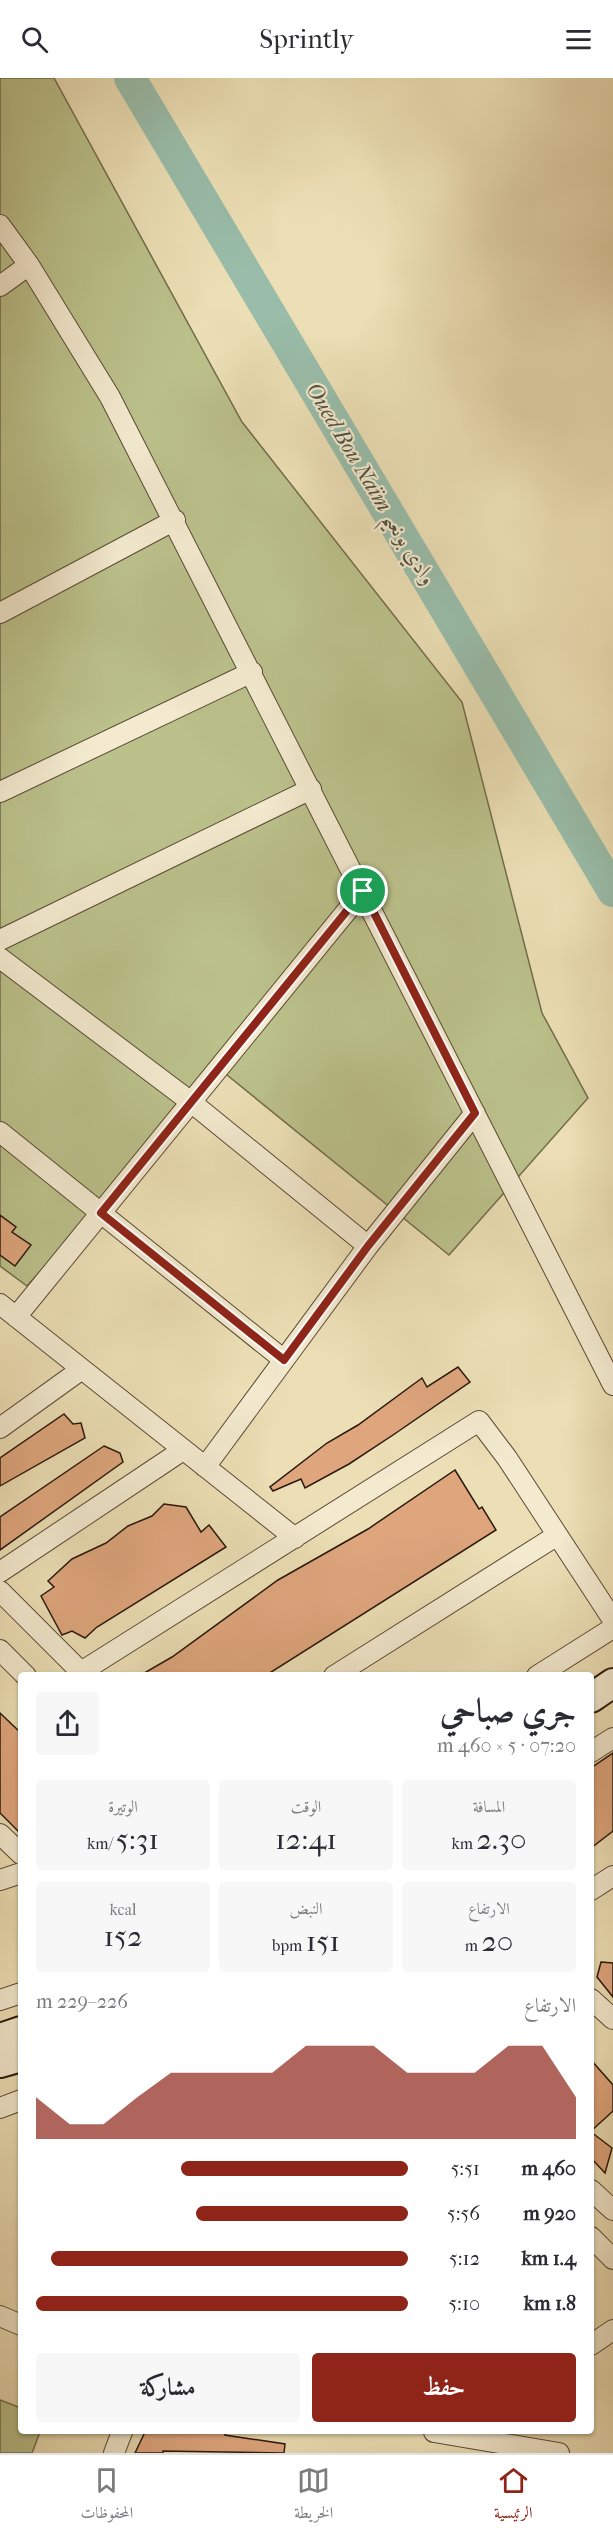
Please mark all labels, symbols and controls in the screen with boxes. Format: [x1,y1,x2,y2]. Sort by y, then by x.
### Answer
icon: search [18,23,51,56]
text: Sprintly [259,23,354,55]
icon: menu [562,23,595,56]
water label: Oued Bou Naïm وادي بونعيم [293,378,442,594]
pin [337,865,388,916]
icon: arrive [346,874,379,907]
button: share [36,1692,99,1755]
text: جري صباحي [440,1692,576,1731]
text: 07:20 · 5 × 460 m [437,1734,576,1757]
text: الوتيرة [108,1797,138,1816]
text: الوقت [291,1797,321,1816]
text: المسافة [473,1797,505,1816]
text: 5:31 [116,1822,159,1857]
text: 12:41 [275,1822,337,1857]
text: 2.30 [476,1822,527,1857]
text: /km [87,1834,116,1853]
text: km [451,1834,476,1853]
text: النبض [290,1899,322,1918]
text: الارتفاع [468,1899,510,1918]
text: kcal [110,1900,136,1919]
text: 152 [104,1919,142,1954]
text: 151 [306,1924,340,1959]
text: 20 [481,1924,513,1959]
text: bpm [272,1936,306,1955]
text: m [465,1936,481,1955]
text: 226–229 m [36,1990,128,2013]
text: الارتفاع [524,1994,576,2017]
text: 5:51 [451,2157,480,2180]
text: 460 m [521,2157,576,2180]
text: 5:56 [447,2202,480,2225]
text: 920 m [523,2202,576,2225]
text: 5:12 [449,2247,480,2270]
text: 1.4 km [521,2247,576,2270]
text: 5:10 [448,2292,480,2315]
text: 1.8 km [524,2292,576,2315]
button: مشاركة [36,2353,300,2422]
button: حفظ [312,2353,576,2422]
tab: المحفوظات [80,2464,133,2528]
tab: الخريطة [294,2464,333,2528]
tab: الرئيسية [494,2464,533,2528]

